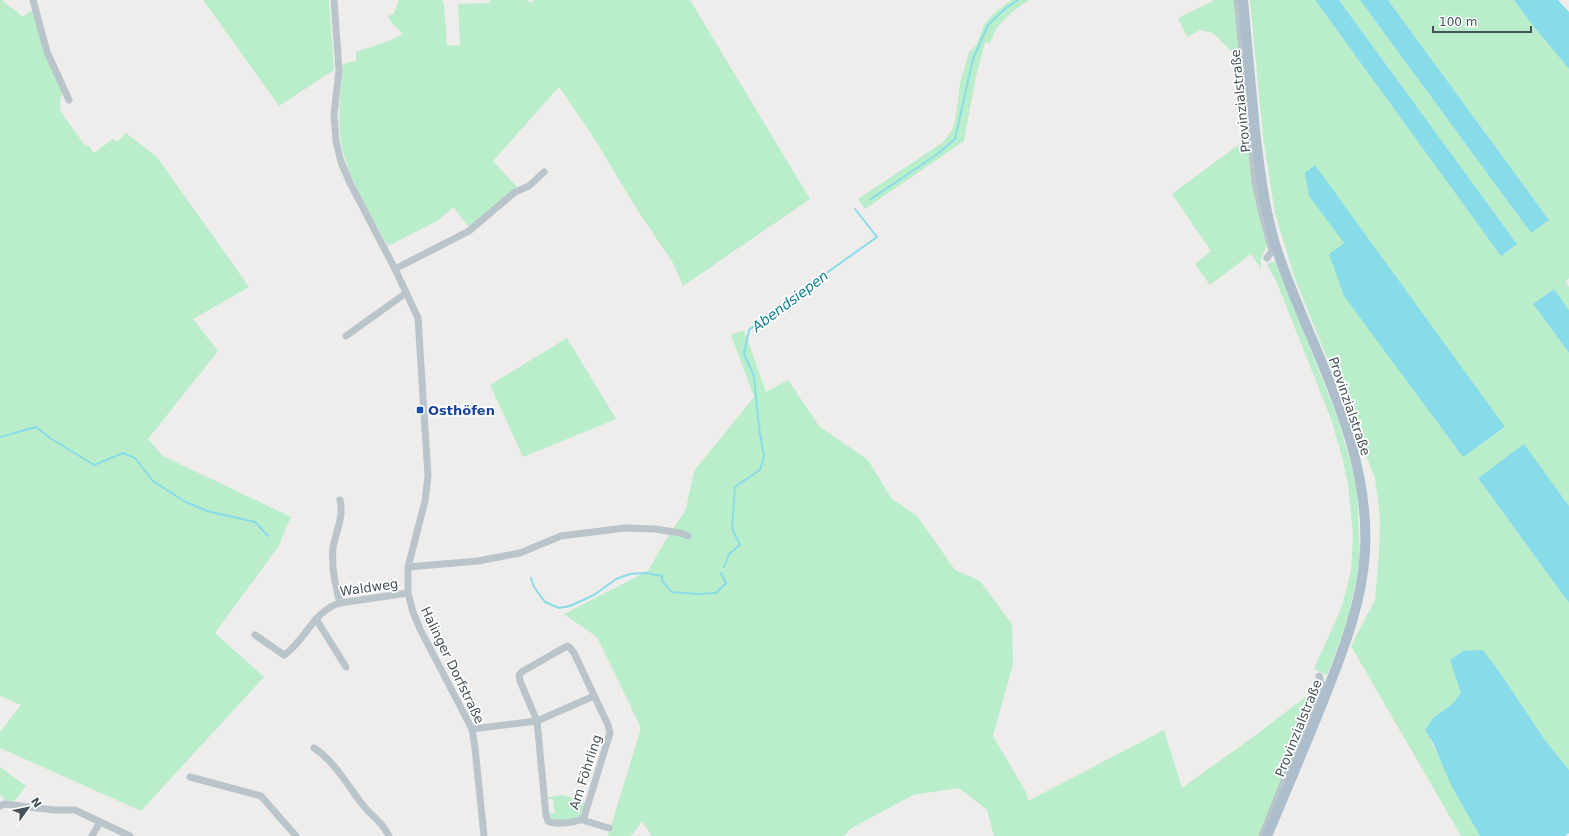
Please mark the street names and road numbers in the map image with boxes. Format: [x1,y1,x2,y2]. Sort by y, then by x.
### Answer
street label: Provinzialstraße [1228,49,1253,153]
street label: Provinzialstraße [1326,355,1373,458]
street label: Waldweg [339,576,399,599]
street label: Halinger Dorfstraße [418,604,487,726]
street label: Provinzialstraße [1272,677,1325,779]
street label: Am Föhrling [566,733,605,812]

